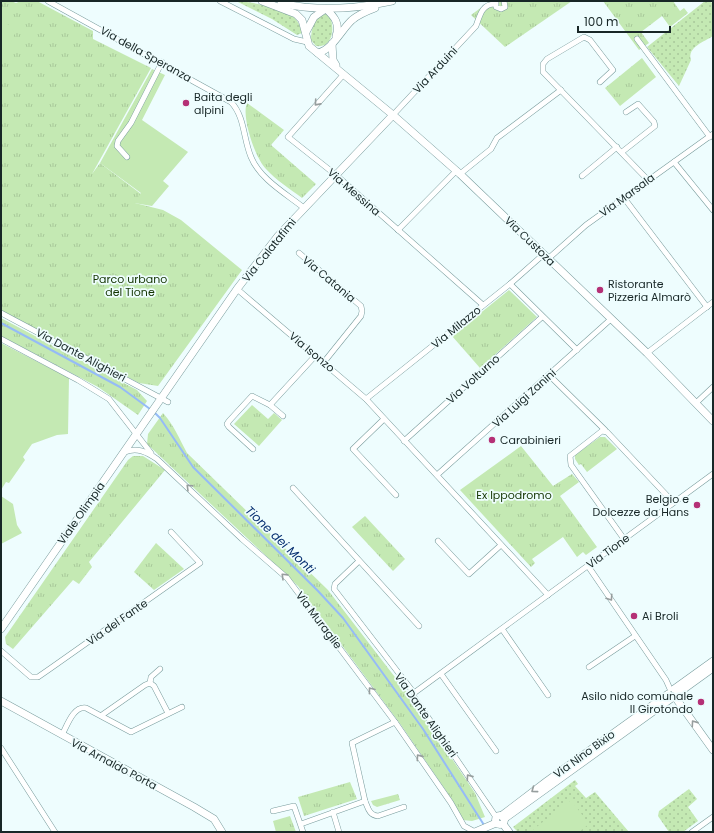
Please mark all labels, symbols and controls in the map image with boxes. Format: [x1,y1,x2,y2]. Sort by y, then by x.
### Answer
scale bar [578,8,670,34]
text: 100 m [584,13,618,30]
street label: Via della Speranza [97,22,195,86]
street label: Via Arduini [409,43,461,97]
place label: Baita degli alpini [194,89,253,118]
marker: Baita degli alpini [181,98,191,108]
one-way arrow [315,98,322,106]
street label: Via Messina [324,164,384,220]
street label: Via Marsala [596,169,658,221]
street label: Via Custoza [501,213,559,269]
street label: Via Calatafimi [238,214,300,285]
street label: Via Catania [299,252,359,306]
park label: Parco urbano del Tione [93,271,167,300]
place label: Ristorante Pizzeria Almarò [608,276,691,305]
marker: Ristorante Pizzeria Almarò [595,285,605,295]
street label: Via Milazzo [428,302,484,352]
street label: Via Dante Alighieri [33,324,129,386]
street label: Via Isonzo [286,328,338,376]
street label: Via Volturno [443,351,503,407]
street label: Via Luigi Zanini [489,365,560,431]
place label: Carabinieri [500,432,561,448]
marker: Carabinieri [487,435,497,445]
street label: Viale Olimpia [54,479,108,547]
one-way arrow [186,485,194,492]
park label: Ex Ippodromo [476,487,552,503]
place label: Belgio e Dolcezze da Hans [593,491,689,520]
marker: Belgio e Dolcezze da Hans [692,500,702,510]
water label: Tione dei Monti [242,502,320,578]
street label: Via Tione [583,530,633,572]
one-way arrow [281,573,289,580]
street label: Via Muraglie [292,588,346,652]
one-way arrow [605,594,613,601]
street label: Via del Fante [83,595,151,649]
place label: Ai Broli [642,608,679,624]
marker: Ai Broli [629,611,639,621]
street label: Via Dante Alighieri [391,669,461,761]
one-way arrow [369,688,376,695]
place label: Asilo nido comunale Il Girotondo [581,688,693,717]
marker: Asilo nido comunale Il Girotondo [696,697,706,707]
one-way arrow [692,721,699,728]
street label: Via Nino Bixio [550,726,618,782]
street label: Via Arnaldo Porta [68,734,160,794]
one-way arrow [416,754,424,761]
one-way arrow [467,775,474,782]
one-way arrow [531,785,538,793]

